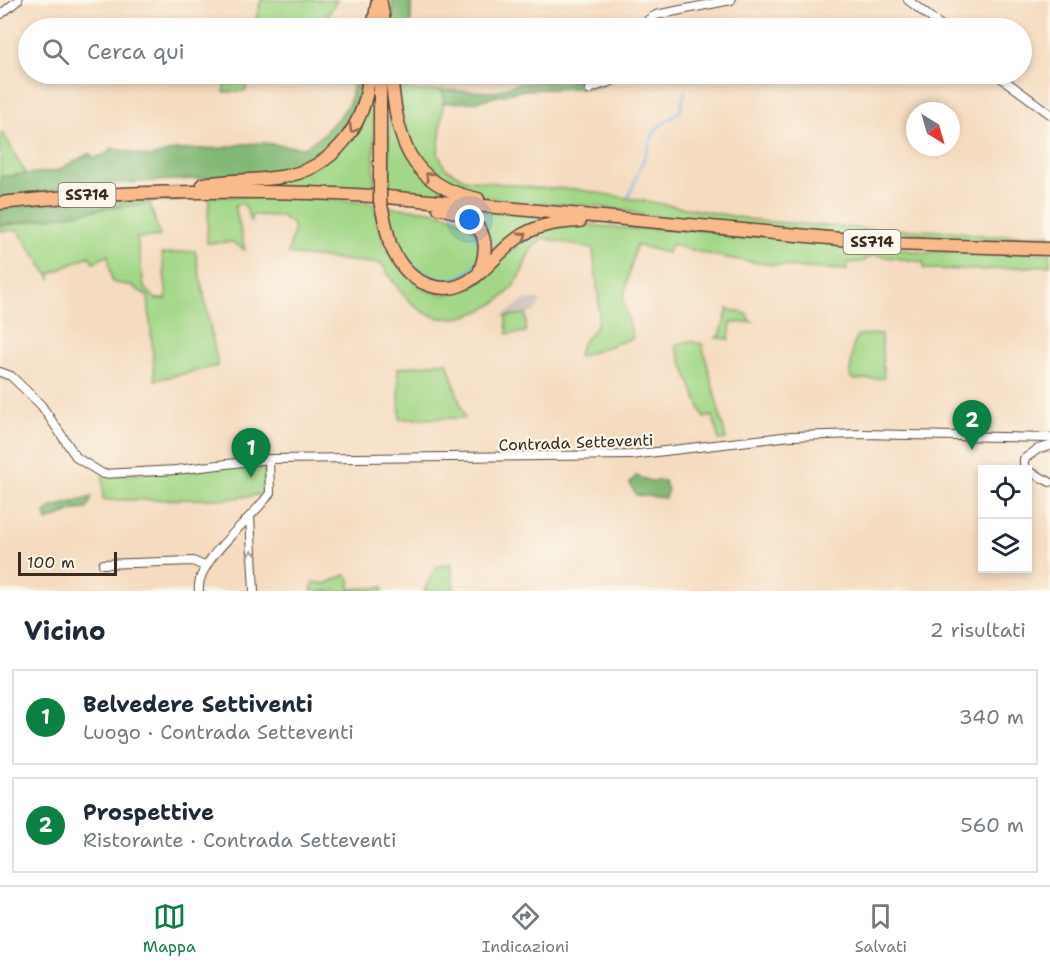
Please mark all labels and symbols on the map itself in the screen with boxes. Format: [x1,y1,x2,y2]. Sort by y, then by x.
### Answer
north arrow [906,102,960,156]
one-way arrow [349,123,360,133]
one-way arrow [426,172,436,183]
road number: SS714 [58,183,116,207]
your location [455,205,484,234]
road number: SS714 [844,230,900,254]
one-way arrow [516,232,527,243]
pin: 2 [952,400,992,450]
pin: 1 [232,428,270,478]
street label: Contrada Setteventi [498,429,654,456]
scale bar [18,549,117,576]
one-way arrow [246,550,259,559]

